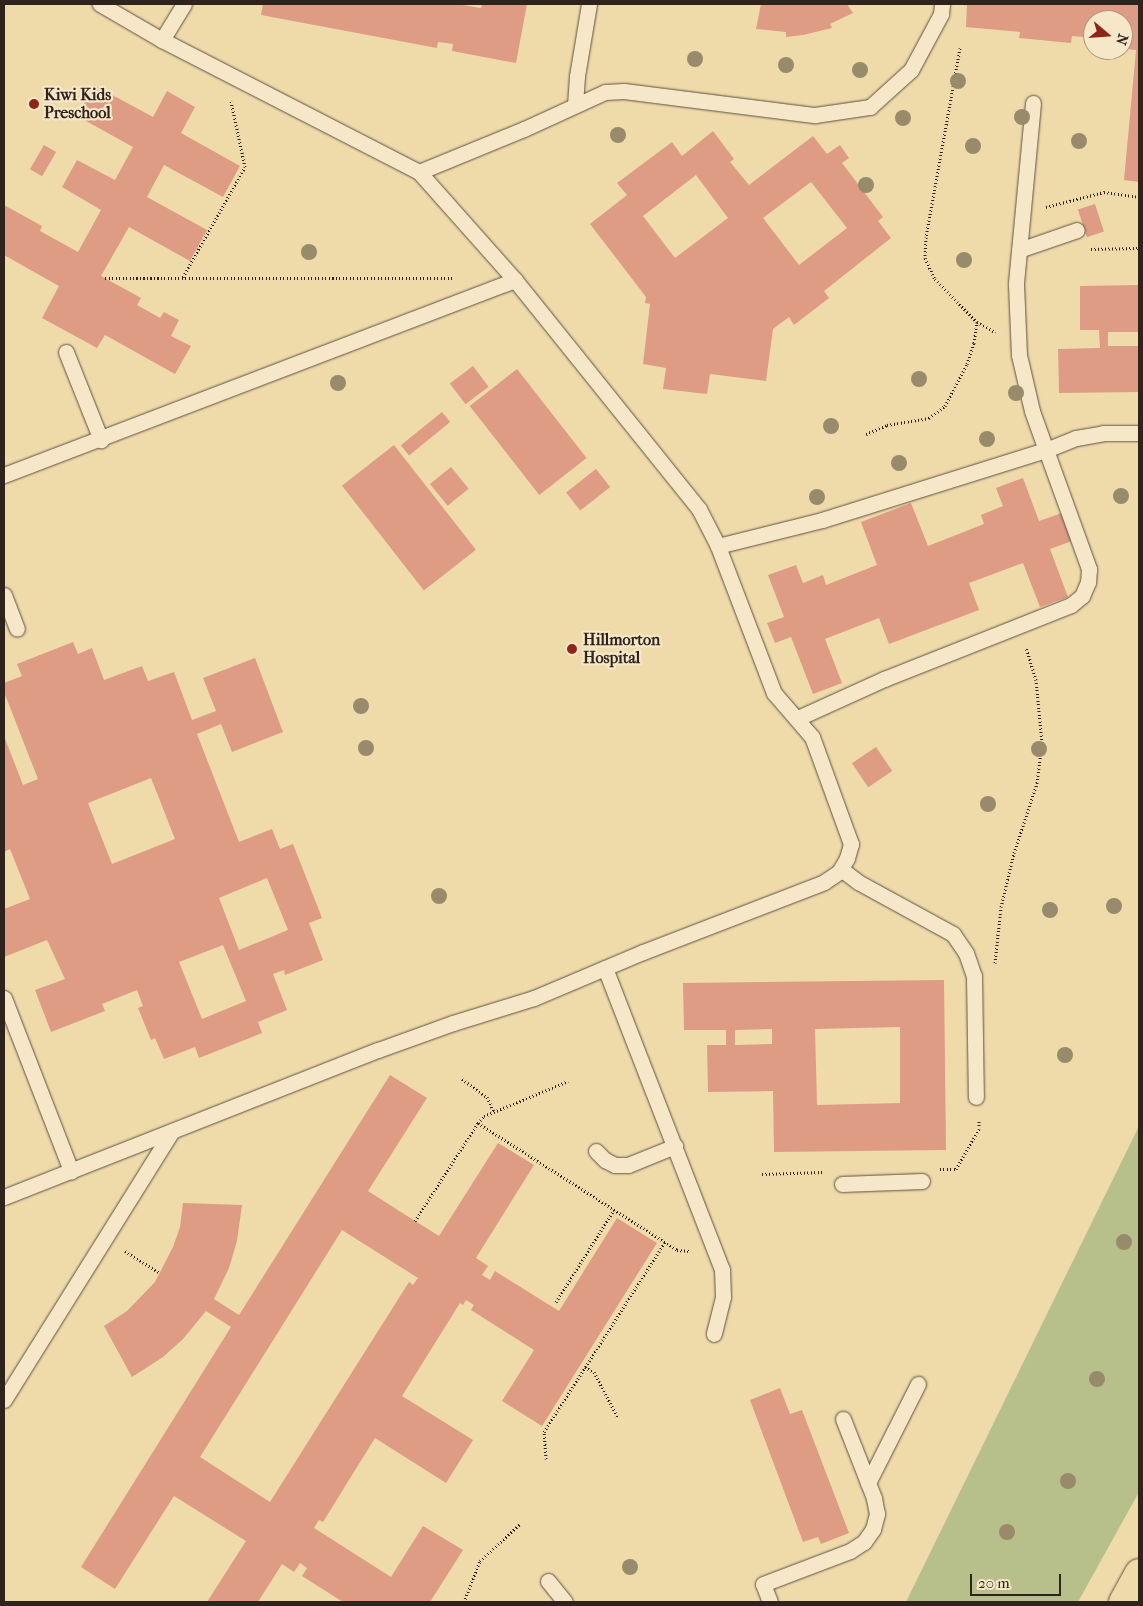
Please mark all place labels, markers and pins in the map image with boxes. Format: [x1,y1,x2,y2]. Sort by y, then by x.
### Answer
place label: Kiwi Kids Preschool [44,85,111,123]
marker: Kiwi Kids Preschool [28,98,40,110]
place label: Hillmorton Hospital [583,630,660,668]
marker: Hillmorton Hospital [565,642,579,656]

